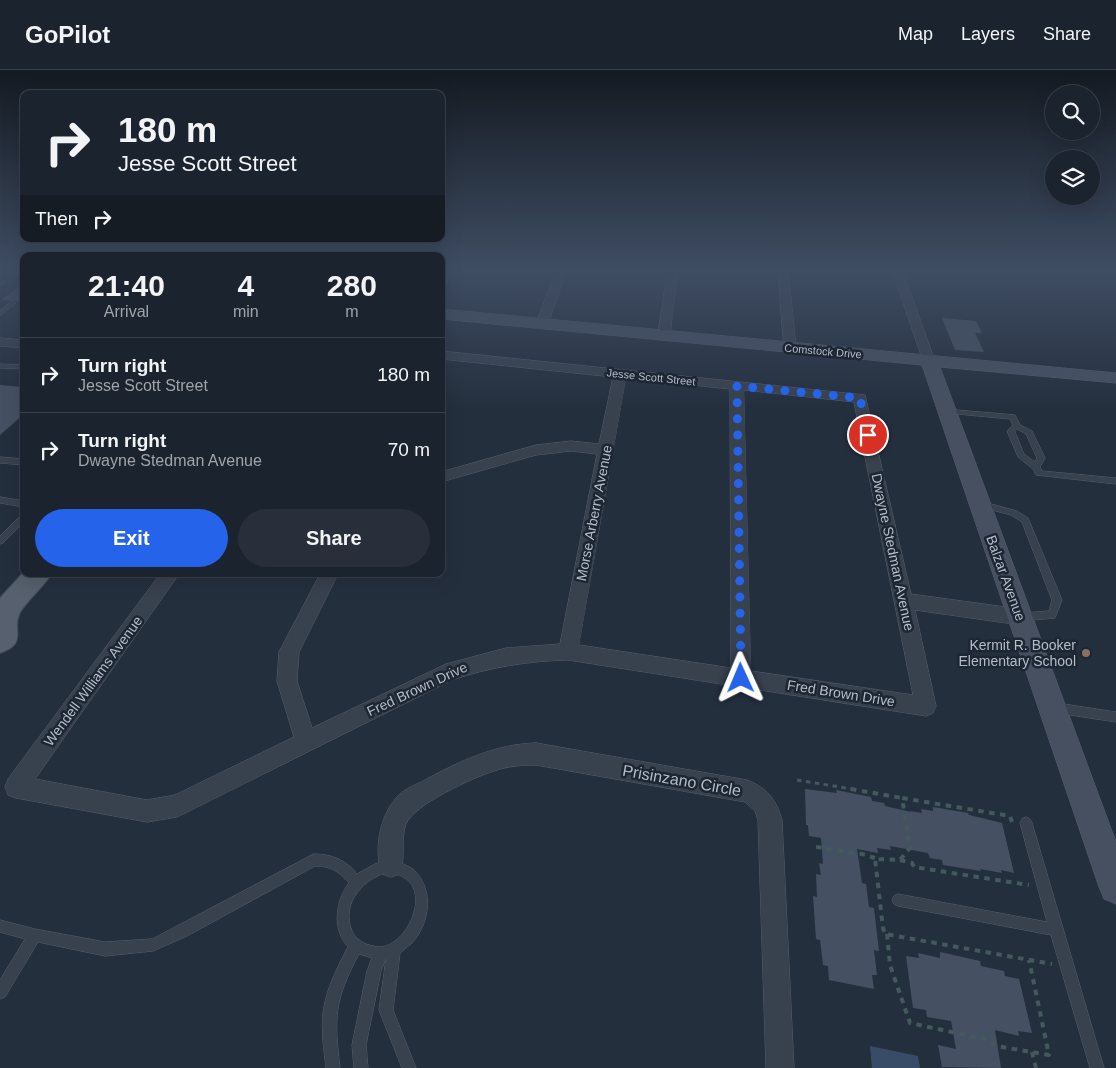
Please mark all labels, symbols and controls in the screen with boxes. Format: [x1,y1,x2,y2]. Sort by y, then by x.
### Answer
text: GoPilot [25,21,110,48]
text: Map [898,24,933,44]
text: Layers [961,24,1015,44]
text: Share [1043,24,1091,44]
map controls [1045,85,1100,205]
button: search [1045,85,1100,140]
icon: right [35,110,100,175]
text: 180 m [118,110,217,149]
button: layers [1045,150,1100,205]
text: Jesse Scott Street [118,151,297,176]
icon: right [88,205,116,233]
text: Then [35,208,78,229]
text: 21:40 [88,269,165,302]
text: 4 [237,269,254,302]
text: 280 [327,269,377,302]
text: Arrival [104,303,149,320]
text: min [233,303,259,320]
text: m [345,303,358,320]
street label: Comstock Drive [784,342,862,360]
text: Turn right [78,355,166,376]
icon: right [35,361,63,389]
text: 180 m [377,364,430,385]
street label: Jesse Scott Street [606,366,696,388]
text: Jesse Scott Street [78,377,208,394]
pin [847,414,889,456]
icon: arrive [854,421,882,449]
text: Turn right [78,430,166,451]
icon: right [35,436,63,464]
text: 70 m [388,439,430,460]
street label: Morse Arberry Avenue [573,443,615,582]
text: Dwayne Stedman Avenue [78,452,262,469]
street label: Dwayne Stedman Avenue [868,472,918,633]
button: Exit [35,509,228,567]
button: Share [238,509,430,567]
street label: Balzar Avenue [983,533,1029,623]
street label: Wendell Williams Avenue [40,613,146,749]
place label: Kermit R. Booker Elementary School [958,637,1076,669]
marker: Kermit R. Booker Elementary School [1080,647,1092,659]
position arrow [714,651,766,703]
street label: Fred Brown Drive [364,659,470,719]
street label: Fred Brown Drive [786,677,896,709]
street label: Prisinzano Circle [621,762,743,799]

